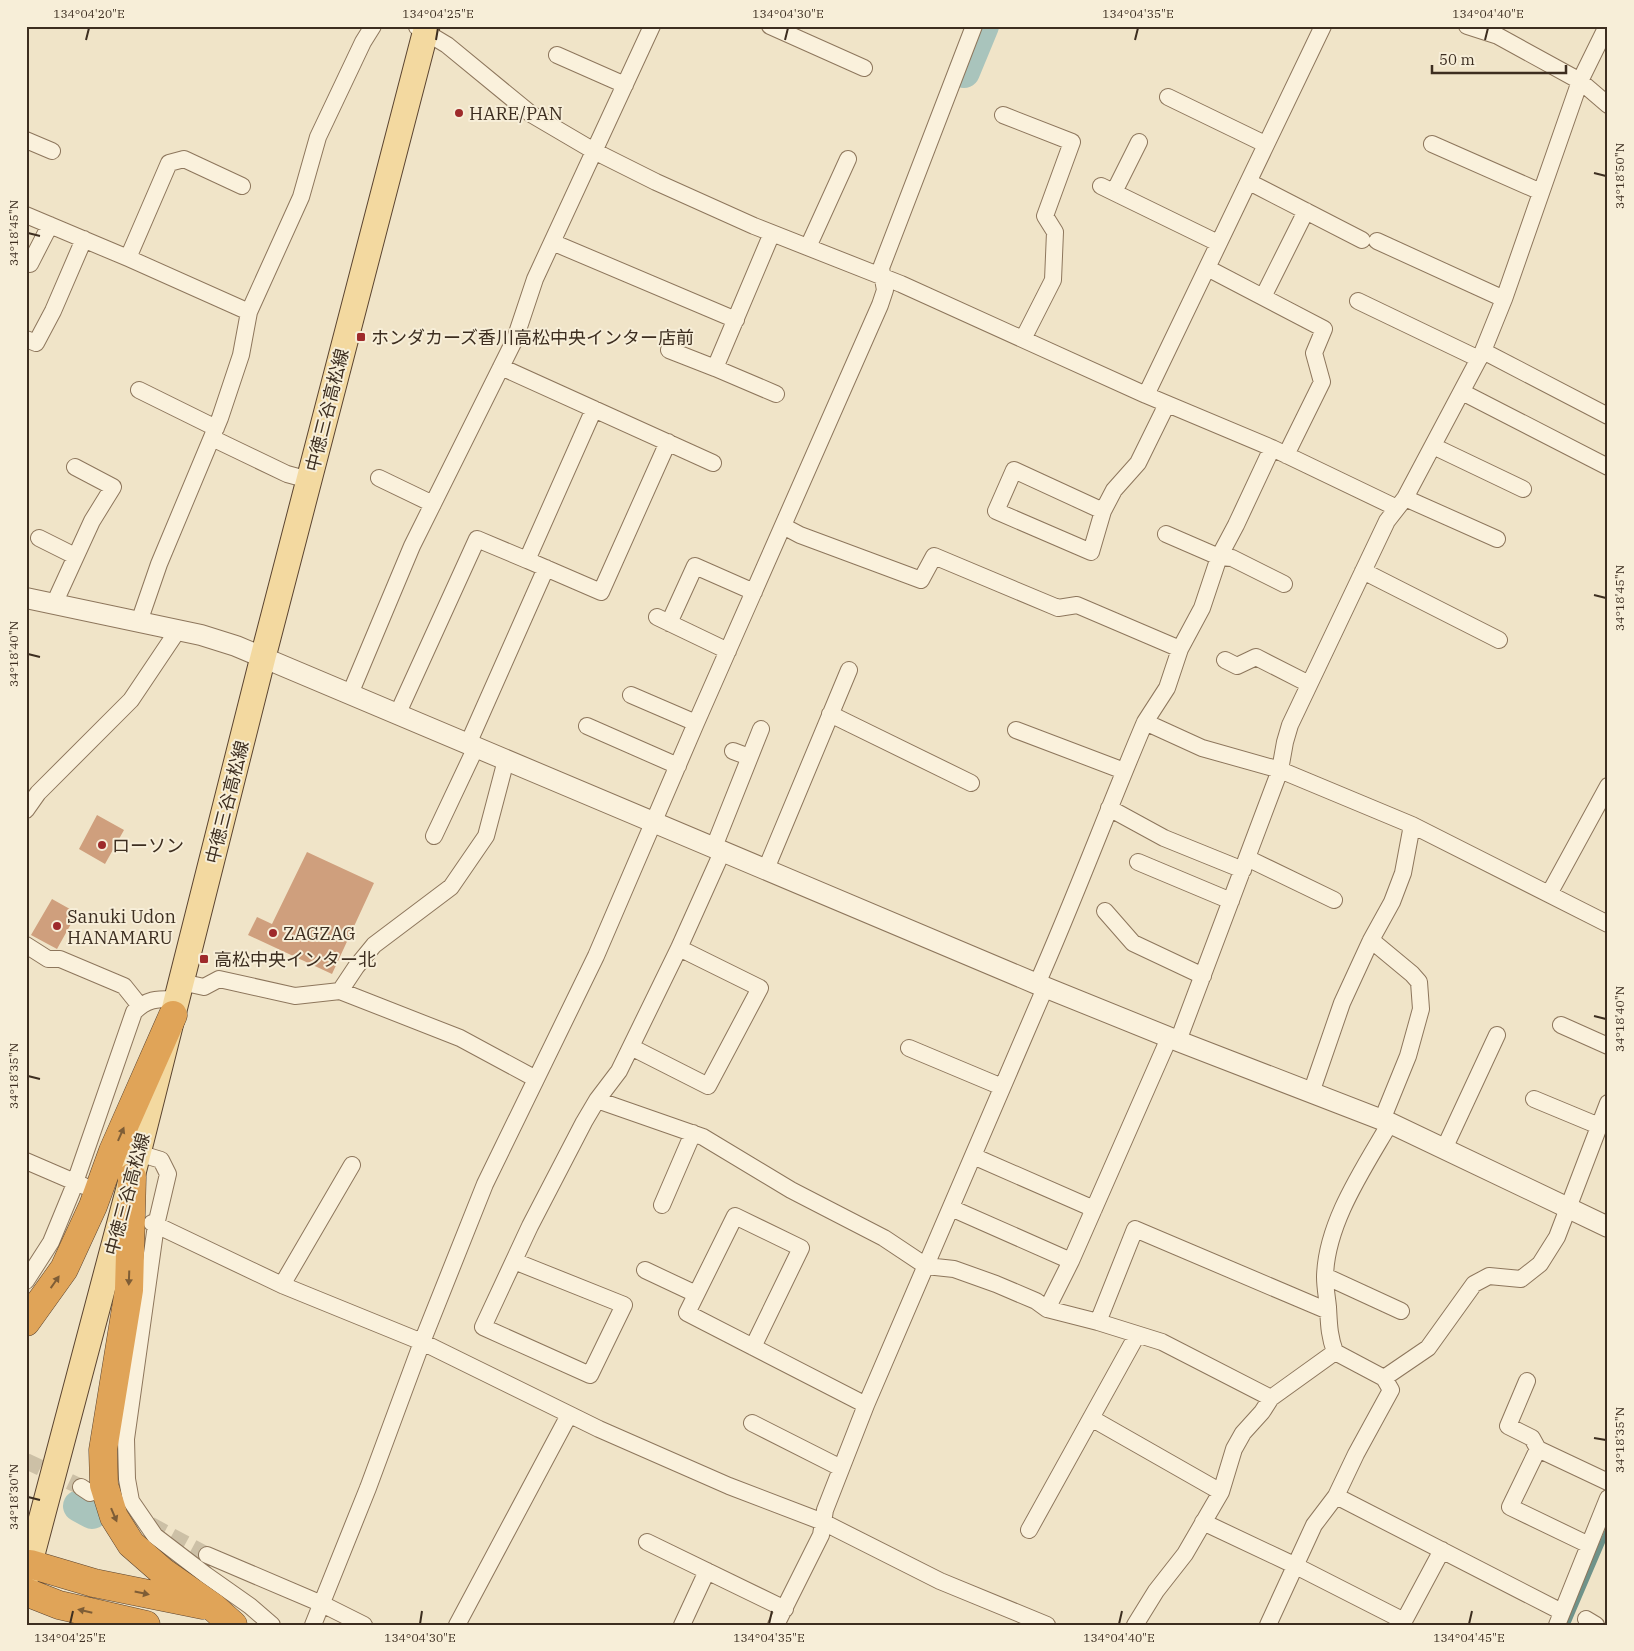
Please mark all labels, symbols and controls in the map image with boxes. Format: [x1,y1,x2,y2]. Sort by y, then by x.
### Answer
text: 134°04'20"E [53,6,125,21]
text: 134°04'25"E [402,6,474,21]
text: 134°04'30"E [752,6,824,21]
text: 134°04'35"E [1102,6,1174,21]
text: 134°04'40"E [1452,6,1524,21]
scale bar [1432,42,1565,74]
text: 50 m [1439,50,1475,69]
place label: HARE/PAN [469,102,563,125]
marker: HARE/PAN [453,107,465,119]
text: 34°18'50"N [1612,143,1627,209]
text: 34°18'45"N [6,200,21,266]
place label: ホンダカーズ香川高松中央インター店前 [371,326,694,349]
marker: ホンダカーズ香川高松中央インター店前 [355,331,367,343]
street label: 中徳三谷高松線 [301,346,353,474]
text: 34°18'45"N [1612,565,1627,631]
text: 34°18'40"N [6,621,21,687]
street label: 中徳三谷高松線 [201,738,253,866]
place label: ローソン [112,834,184,857]
marker: ローソン [96,839,108,851]
place label: Sanuki Udon HANAMARU [67,905,176,949]
marker: Sanuki Udon HANAMARU [51,920,63,932]
place label: ZAGZAG [283,922,356,945]
marker: ZAGZAG [267,927,279,939]
place label: 高松中央インター北 [214,948,376,971]
marker: 高松中央インター北 [198,953,210,965]
text: 34°18'40"N [1612,986,1627,1052]
text: 34°18'35"N [6,1043,21,1109]
one-way arrow [117,1127,125,1141]
street label: 中徳三谷高松線 [100,1130,154,1258]
one-way arrow [125,1270,133,1286]
one-way arrow [50,1275,60,1289]
text: 34°18'35"N [1612,1407,1627,1473]
text: 34°18'30"N [6,1464,21,1530]
one-way arrow [110,1508,118,1523]
one-way arrow [134,1589,149,1597]
one-way arrow [78,1607,93,1615]
text: 134°04'25"E [34,1630,106,1645]
text: 134°04'30"E [384,1630,456,1645]
text: 134°04'35"E [733,1630,805,1645]
text: 134°04'40"E [1083,1630,1155,1645]
text: 134°04'45"E [1433,1630,1505,1645]

